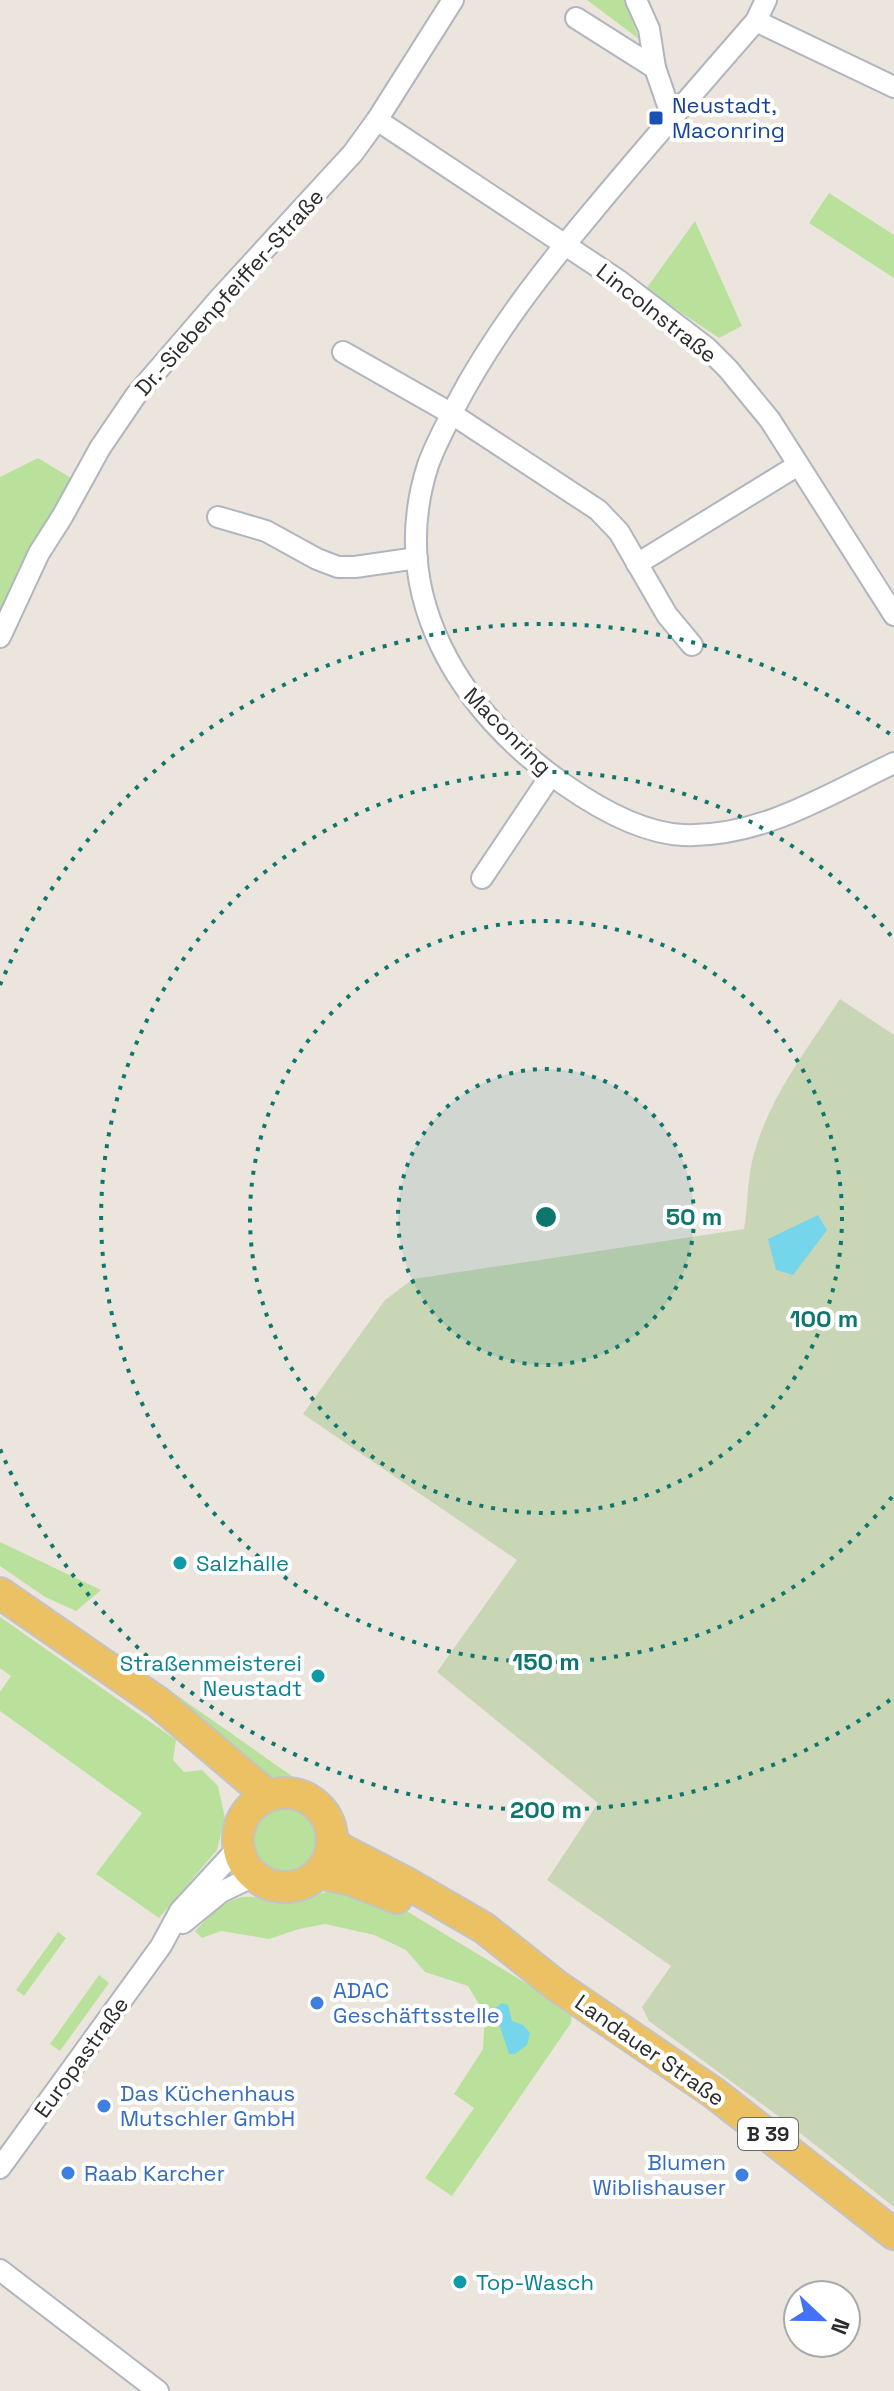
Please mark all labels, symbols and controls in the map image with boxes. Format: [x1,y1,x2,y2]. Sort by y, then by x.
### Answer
place label: Neustadt, Maconring [672,91,785,144]
marker: Neustadt, Maconring [647,109,665,127]
street label: Dr.-Siebenpfeiffer-Straße [129,183,329,401]
street label: Lincolnstraße [591,257,723,369]
street label: Maconring [458,681,558,781]
text: 50 m [666,1201,722,1232]
centre of rings [532,1203,560,1231]
text: 100 m [790,1303,858,1334]
place label: Salzhalle [196,1549,289,1577]
marker: Salzhalle [171,1554,189,1572]
text: 150 m [512,1646,580,1677]
place label: Straßenmeisterei Neustadt [120,1649,302,1702]
marker: Straßenmeisterei Neustadt [309,1667,327,1685]
text: 200 m [510,1794,582,1825]
place label: ADAC Geschäftsstelle [333,1976,500,2029]
street label: Landauer Straße [570,1988,730,2112]
street label: Europastraße [28,1991,134,2123]
marker: ADAC Geschäftsstelle [308,1994,326,2012]
place label: Das Küchenhaus Mutschler GmbH [120,2079,295,2132]
marker: Das Küchenhaus Mutschler GmbH [95,2097,113,2115]
road number: B 39 [738,2118,798,2150]
place label: Blumen Wiblishauser [593,2148,726,2201]
place label: Raab Karcher [84,2159,225,2187]
marker: Raab Karcher [59,2164,77,2182]
marker: Blumen Wiblishauser [733,2166,751,2184]
place label: Top-Wasch [476,2268,594,2296]
marker: Top-Wasch [451,2273,469,2291]
north arrow [782,2279,862,2359]
text: N [825,2314,856,2339]

